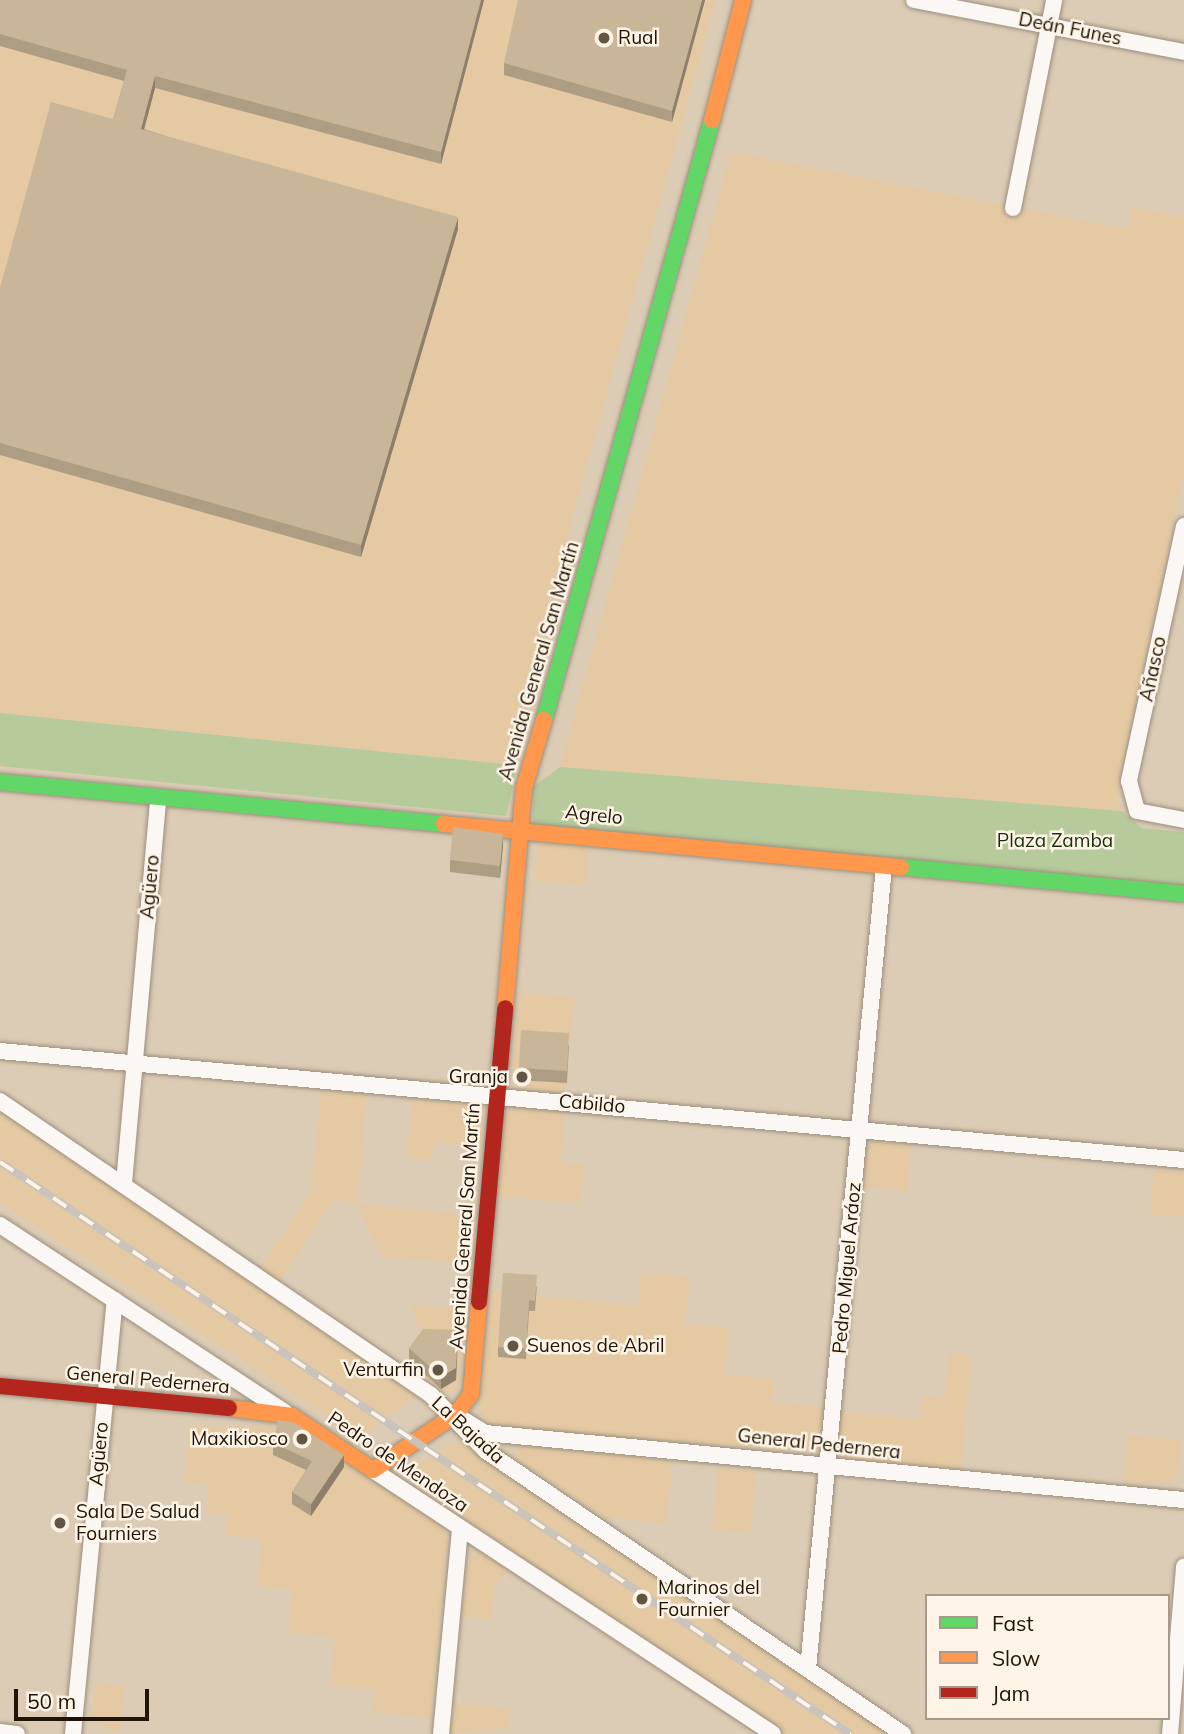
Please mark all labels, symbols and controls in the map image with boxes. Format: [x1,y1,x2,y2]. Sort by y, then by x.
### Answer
street label: Deán Funes [1017,8,1123,50]
place label: Rual [618,27,658,49]
marker: Rual [596,30,612,46]
street label: Avenida General San Martín [494,539,584,783]
street label: Añasco [1135,634,1171,704]
street label: Agrelo [564,801,624,829]
park label: Plaza Zamba [997,830,1113,852]
street label: Agüero [136,854,164,920]
place label: Granja [449,1066,508,1088]
marker: Granja [514,1069,530,1085]
street label: Cabildo [558,1090,626,1118]
street label: Avenida General San Martín [445,1102,485,1350]
street label: Pedro Miguel Aráoz [828,1181,866,1355]
place label: Suenos de Abril [527,1335,665,1357]
marker: Suenos de Abril [505,1338,521,1354]
place label: Venturfin [343,1359,424,1381]
street label: General Pedernera [65,1361,231,1399]
marker: Venturfin [430,1362,446,1378]
street label: La Bajada [427,1391,509,1469]
street label: Pedro de Mendoza [324,1407,472,1517]
street label: Agüero [85,1421,113,1487]
street label: General Pedernera [736,1424,902,1464]
place label: Maxikiosco [191,1428,288,1450]
marker: Maxikiosco [294,1431,310,1447]
place label: Sala De Salud Fourniers [76,1501,200,1545]
marker: Sala De Salud Fourniers [50,1513,70,1533]
place label: Marinos del Fournier [658,1577,760,1621]
marker: Marinos del Fournier [632,1589,652,1609]
legend [925,1594,1170,1720]
text: Fast [992,1610,1034,1636]
text: Slow [992,1645,1040,1671]
scale bar [18,1674,152,1718]
text: Jam [992,1680,1030,1706]
text: 50 m [27,1688,76,1714]

